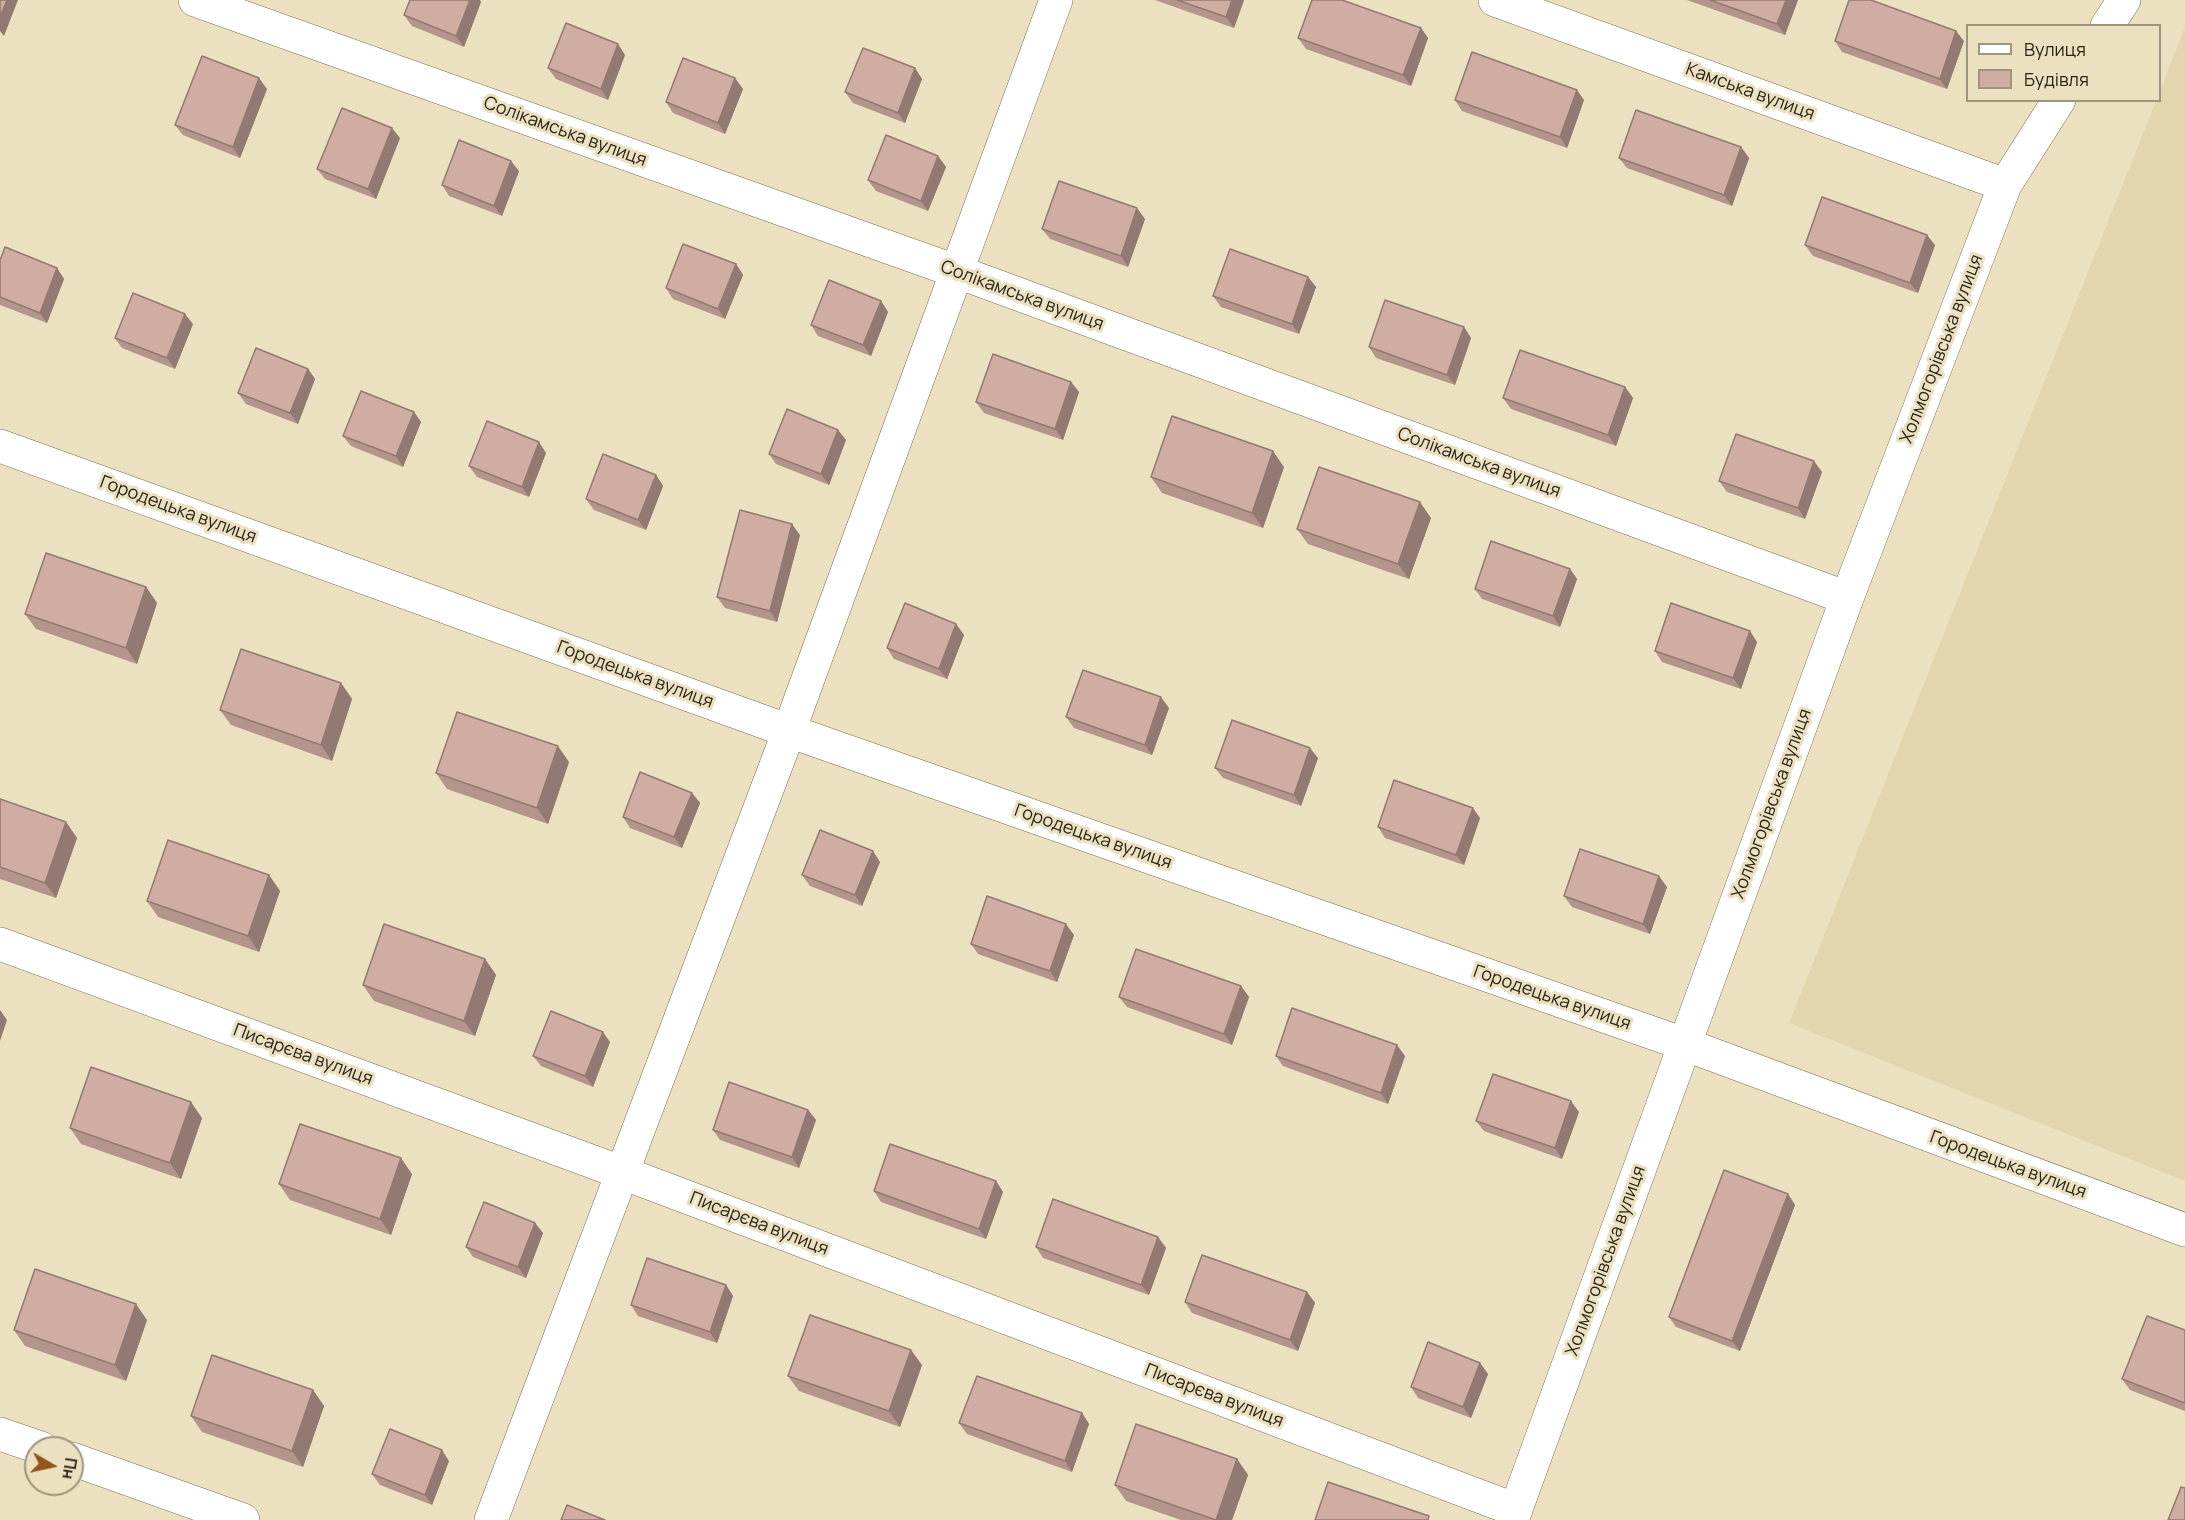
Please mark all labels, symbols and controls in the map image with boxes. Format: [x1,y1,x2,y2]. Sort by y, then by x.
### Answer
legend [1966,24,2161,102]
text: Вулиця [2024,37,2086,61]
street label: Камська вулиця [1683,59,1817,125]
text: Будівля [2024,67,2089,91]
street label: Солікамська вулиця [480,92,650,172]
street label: Холмогорівська вулиця [1896,252,1988,446]
street label: Солікамська вулиця [937,256,1107,336]
street label: Солікамська вулиця [1394,423,1564,503]
street label: Городецька вулиця [97,472,259,548]
street label: Городецька вулиця [554,637,716,713]
street label: Холмогорівська вулиця [1728,706,1816,902]
street label: Городецька вулиця [1011,800,1175,874]
street label: Городецька вулиця [1470,961,1634,1035]
street label: Писарєва вулиця [230,1020,376,1090]
street label: Городецька вулиця [1927,1127,2089,1203]
street label: Холмогорівська вулиця [1562,1163,1650,1359]
street label: Писарєва вулиця [687,1188,831,1260]
street label: Писарєва вулиця [1142,1360,1286,1432]
north arrow [24,1436,84,1496]
text: Пн [57,1456,82,1481]

